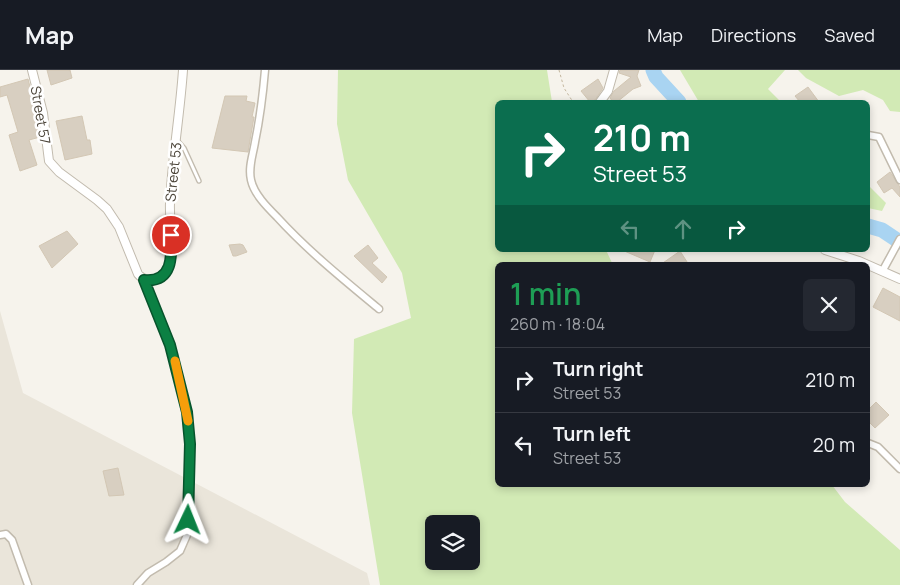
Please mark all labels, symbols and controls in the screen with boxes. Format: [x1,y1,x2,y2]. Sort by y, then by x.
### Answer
text: Map [25,18,74,51]
text: Map [647,23,683,47]
text: Directions [711,23,796,47]
text: Saved [824,23,875,47]
street label: Street 57 [27,84,55,146]
text: 210 m [593,114,691,162]
icon: right [510,120,575,185]
street label: Street 53 [160,141,186,203]
text: Street 53 [593,159,687,189]
pin [150,214,192,256]
icon: left [616,215,644,243]
icon: ahead [669,215,697,243]
icon: right [722,215,750,243]
icon: arrive [157,221,185,249]
text: 1 min [510,273,582,314]
button: close [803,279,855,331]
text: 260 m · 18:04 [510,313,605,335]
text: Turn right [553,356,643,382]
icon: right [510,366,538,394]
text: 210 m [805,367,855,393]
text: Street 53 [553,382,621,404]
text: Turn left [553,421,631,447]
icon: left [510,431,538,459]
text: 20 m [813,432,855,458]
text: Street 53 [553,447,621,469]
position arrow [161,493,213,545]
map controls [425,515,480,570]
button: layers [425,515,480,570]

